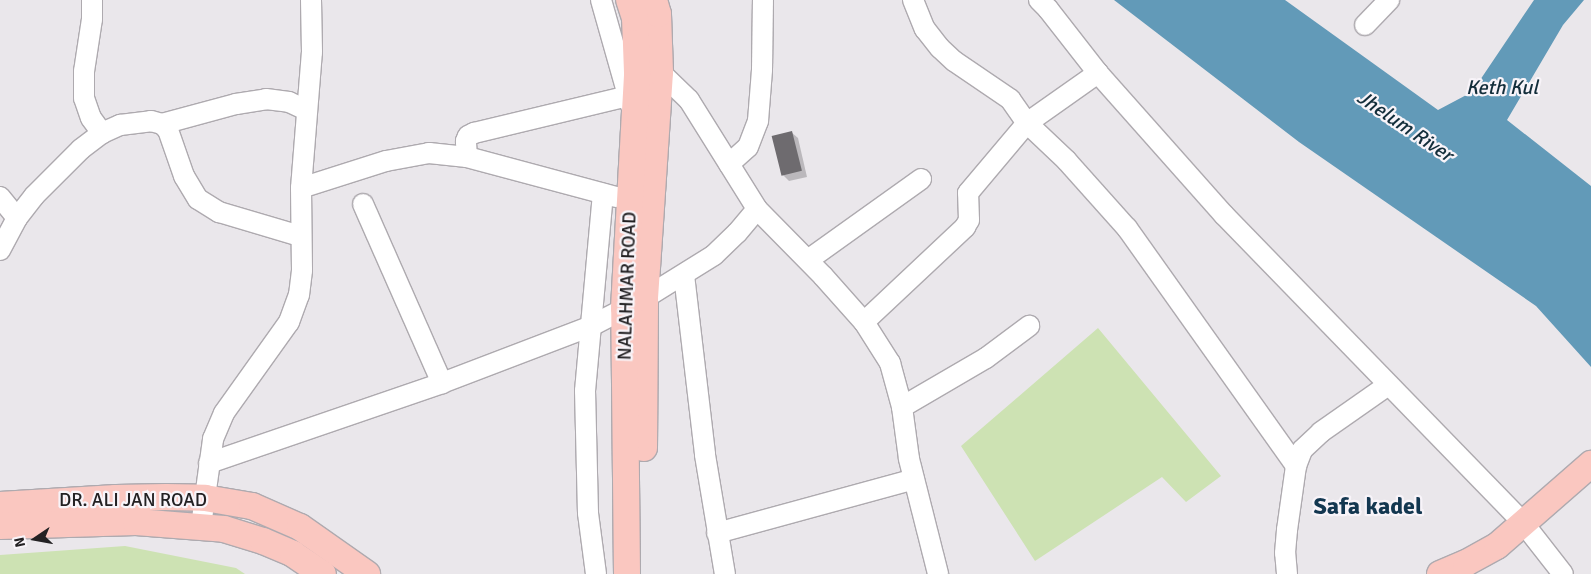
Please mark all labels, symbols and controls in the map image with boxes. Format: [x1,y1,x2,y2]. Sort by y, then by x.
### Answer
water label: Keth Kul [1466,75,1538,99]
water label: Jhelum River [1353,85,1457,167]
street label: NALAHMAR ROAD [614,211,642,361]
street label: DR. ALI JAN ROAD [59,490,207,512]
district label: Safa kadel [1313,493,1423,521]
north arrow [10,514,60,564]
text: N [11,536,29,549]

